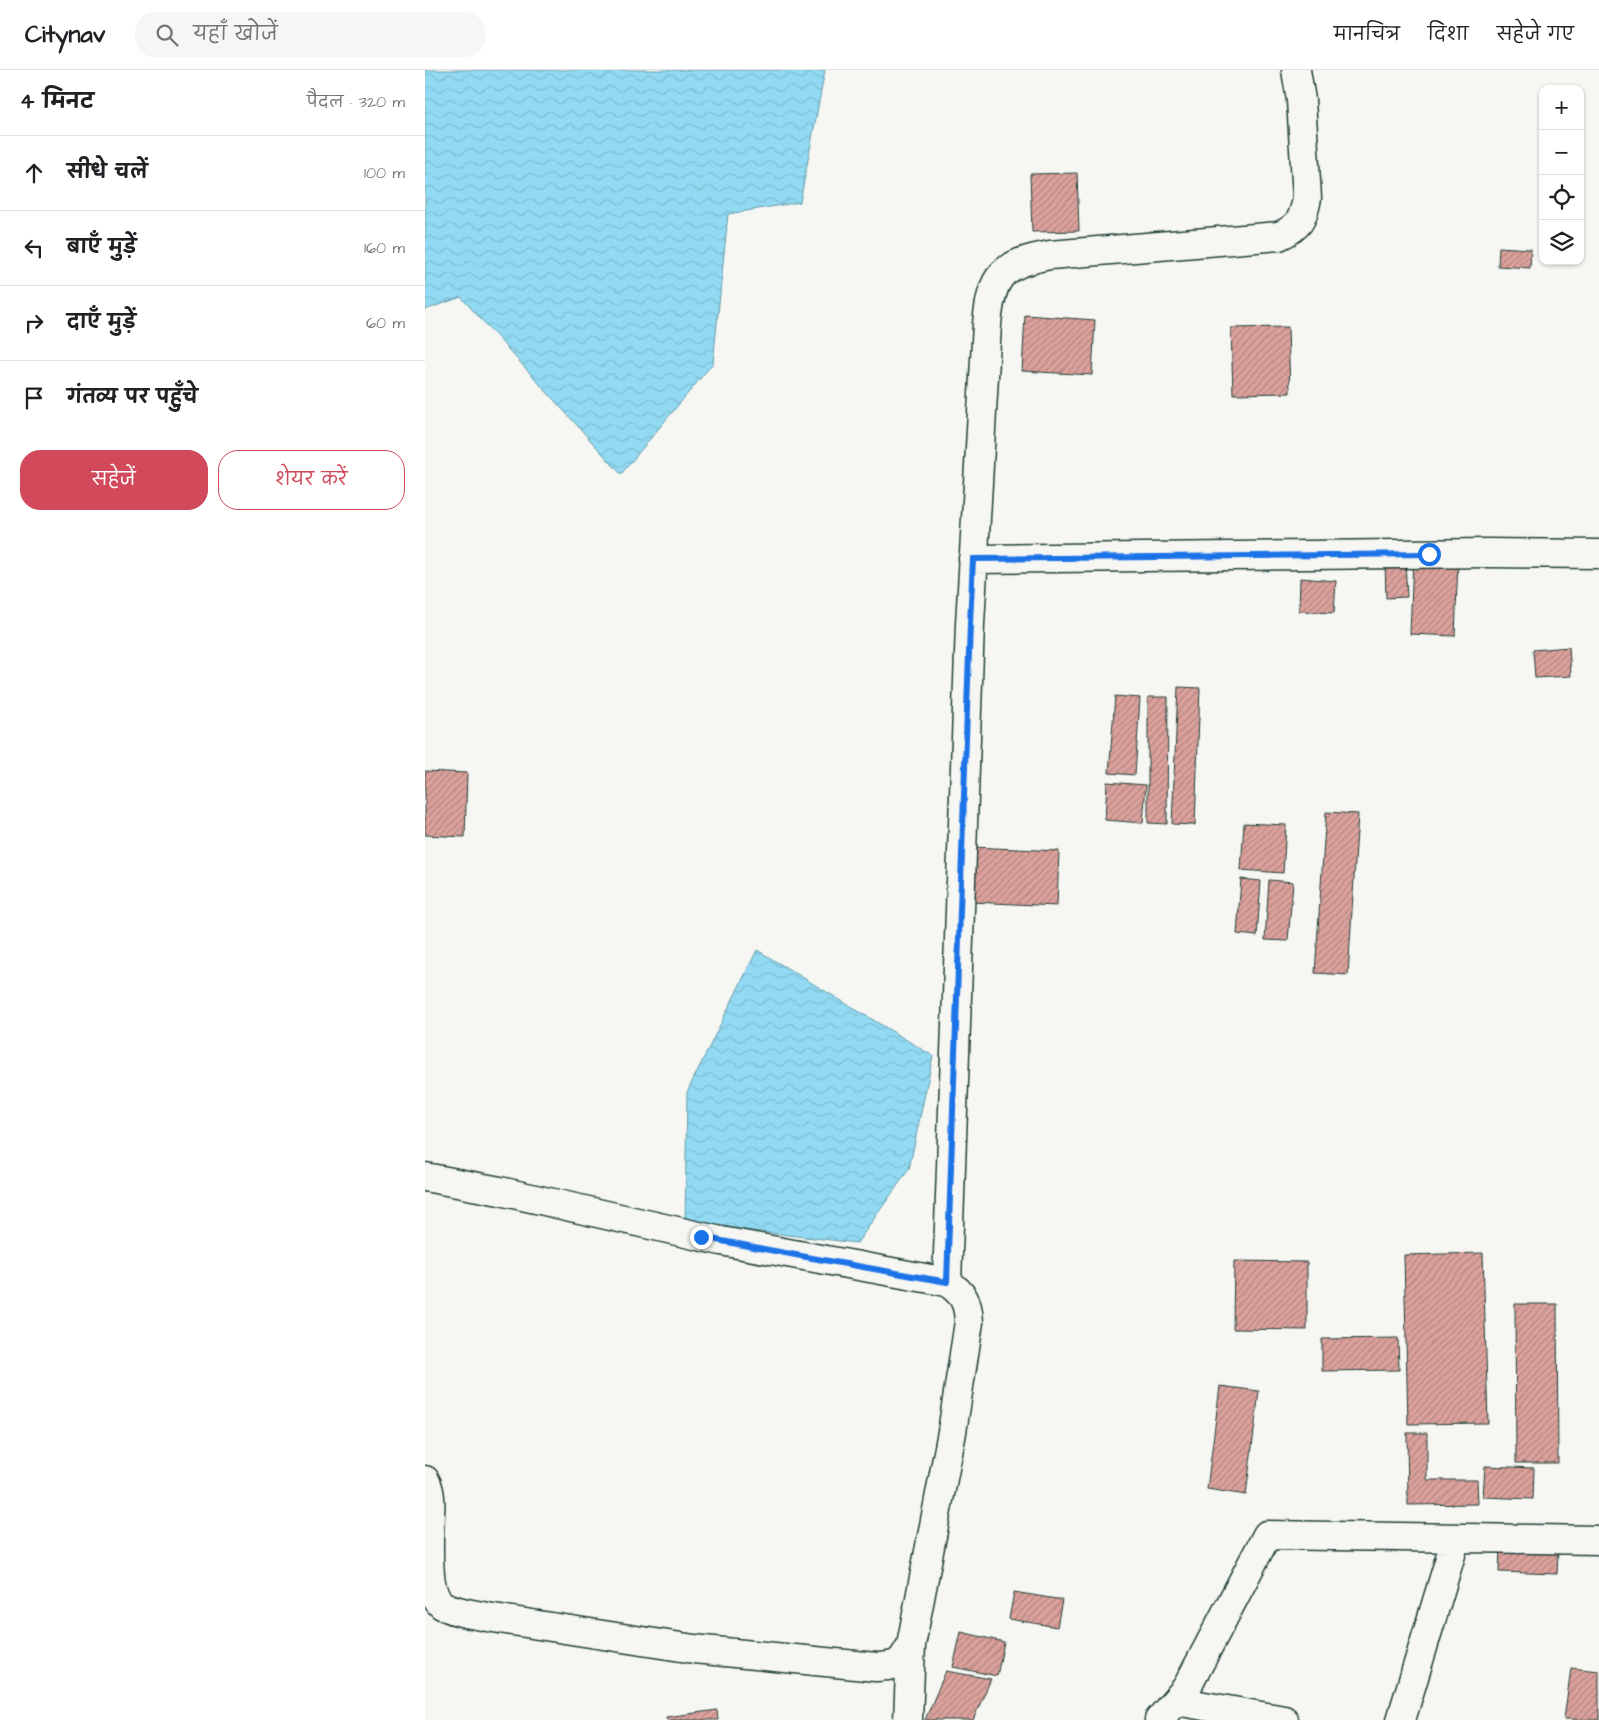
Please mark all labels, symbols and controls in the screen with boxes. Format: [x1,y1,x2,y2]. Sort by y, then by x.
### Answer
search box [135,12,485,57]
text: Citynav [25,18,105,52]
icon: search [153,21,181,49]
text: यहाँ खोजें [193,21,278,48]
text: मानचित्र [1334,22,1400,47]
text: दिशा [1428,22,1469,47]
text: सहेजे गए [1497,22,1574,47]
map controls [1539,85,1584,265]
button: + [1539,85,1584,130]
text: 4 मिनट [20,87,94,116]
text: पैदल · 320 m [307,91,405,113]
button: − [1539,130,1584,175]
icon: ahead [20,159,48,187]
text: सीधे चलें [67,159,148,186]
text: 100 m [364,162,405,184]
button: locate [1539,175,1584,220]
button: layers [1539,220,1584,265]
icon: left [20,234,48,262]
text: बाएँ मुड़ें [67,234,136,261]
text: 160 m [364,237,405,259]
icon: right [20,309,48,337]
text: दाएँ मुड़ें [67,309,136,336]
text: 60 m [366,312,405,334]
icon: arrive [20,384,48,412]
text: गंतव्य पर पहुँचे [67,384,198,411]
button: सहेजें [20,450,208,510]
button: शेयर करें [218,450,405,510]
route start [1418,543,1441,566]
route end [690,1226,713,1249]

